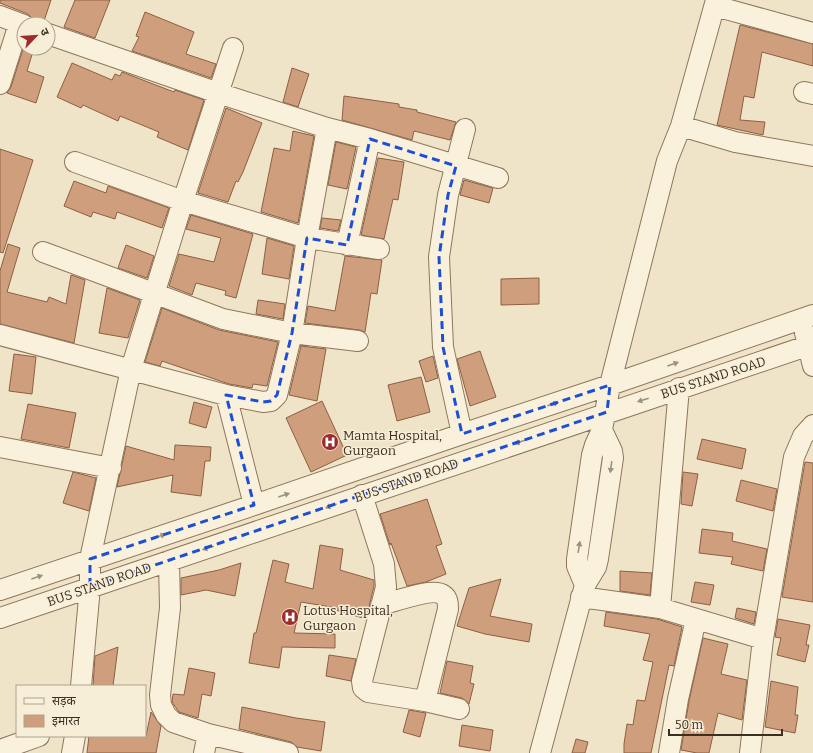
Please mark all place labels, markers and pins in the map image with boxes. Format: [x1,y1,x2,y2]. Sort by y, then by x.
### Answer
place label: Mamta Hospital, Gurgaon [343,428,442,458]
hospital icon: Mamta Hospital, Gurgaon [320,432,340,452]
place label: Lotus Hospital, Gurgaon [303,603,393,633]
hospital icon: Lotus Hospital, Gurgaon [280,607,300,627]

